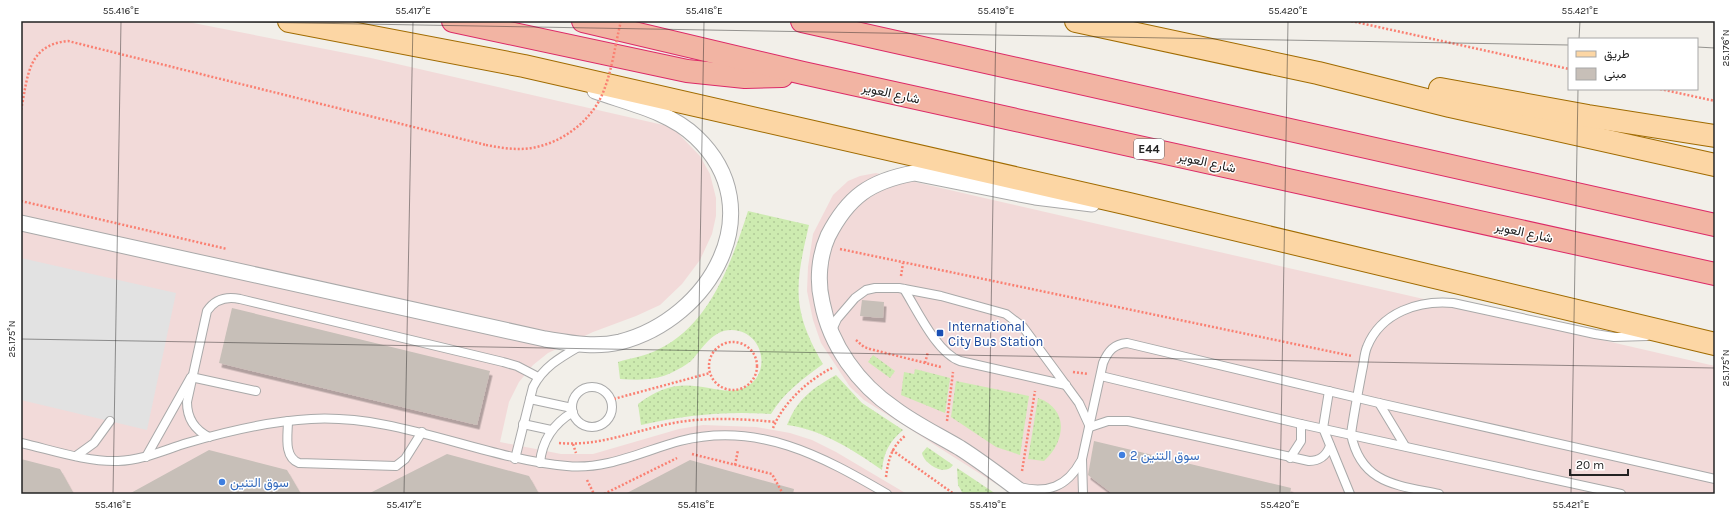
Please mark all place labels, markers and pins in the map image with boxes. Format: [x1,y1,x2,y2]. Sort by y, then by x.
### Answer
place label: International City Bus Station [948,319,1043,349]
marker: International City Bus Station [935,328,945,338]
place label: سوق التنين 2 [1130,448,1199,464]
marker: سوق التنين 2 [1117,450,1127,460]
place label: سوق التنين [230,475,289,491]
marker: سوق التنين [217,477,227,487]

